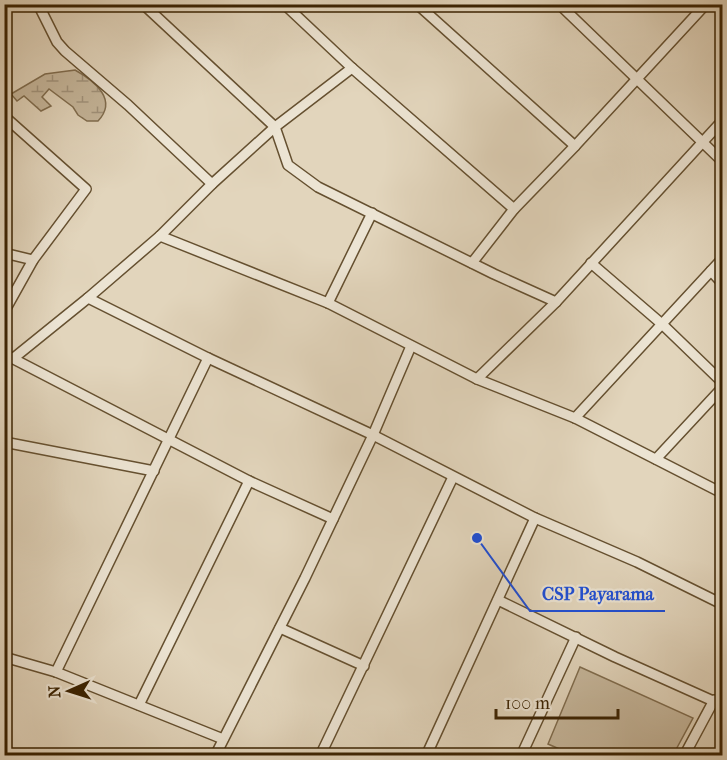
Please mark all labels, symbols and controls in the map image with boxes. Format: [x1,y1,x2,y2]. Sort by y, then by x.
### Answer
callout: CSP Payarama [530,575,665,611]
text: CSP Payarama [542,584,655,605]
north arrow [39,661,99,721]
scale bar [496,682,618,720]
text: N [45,684,64,698]
text: 100 m [505,693,550,714]

